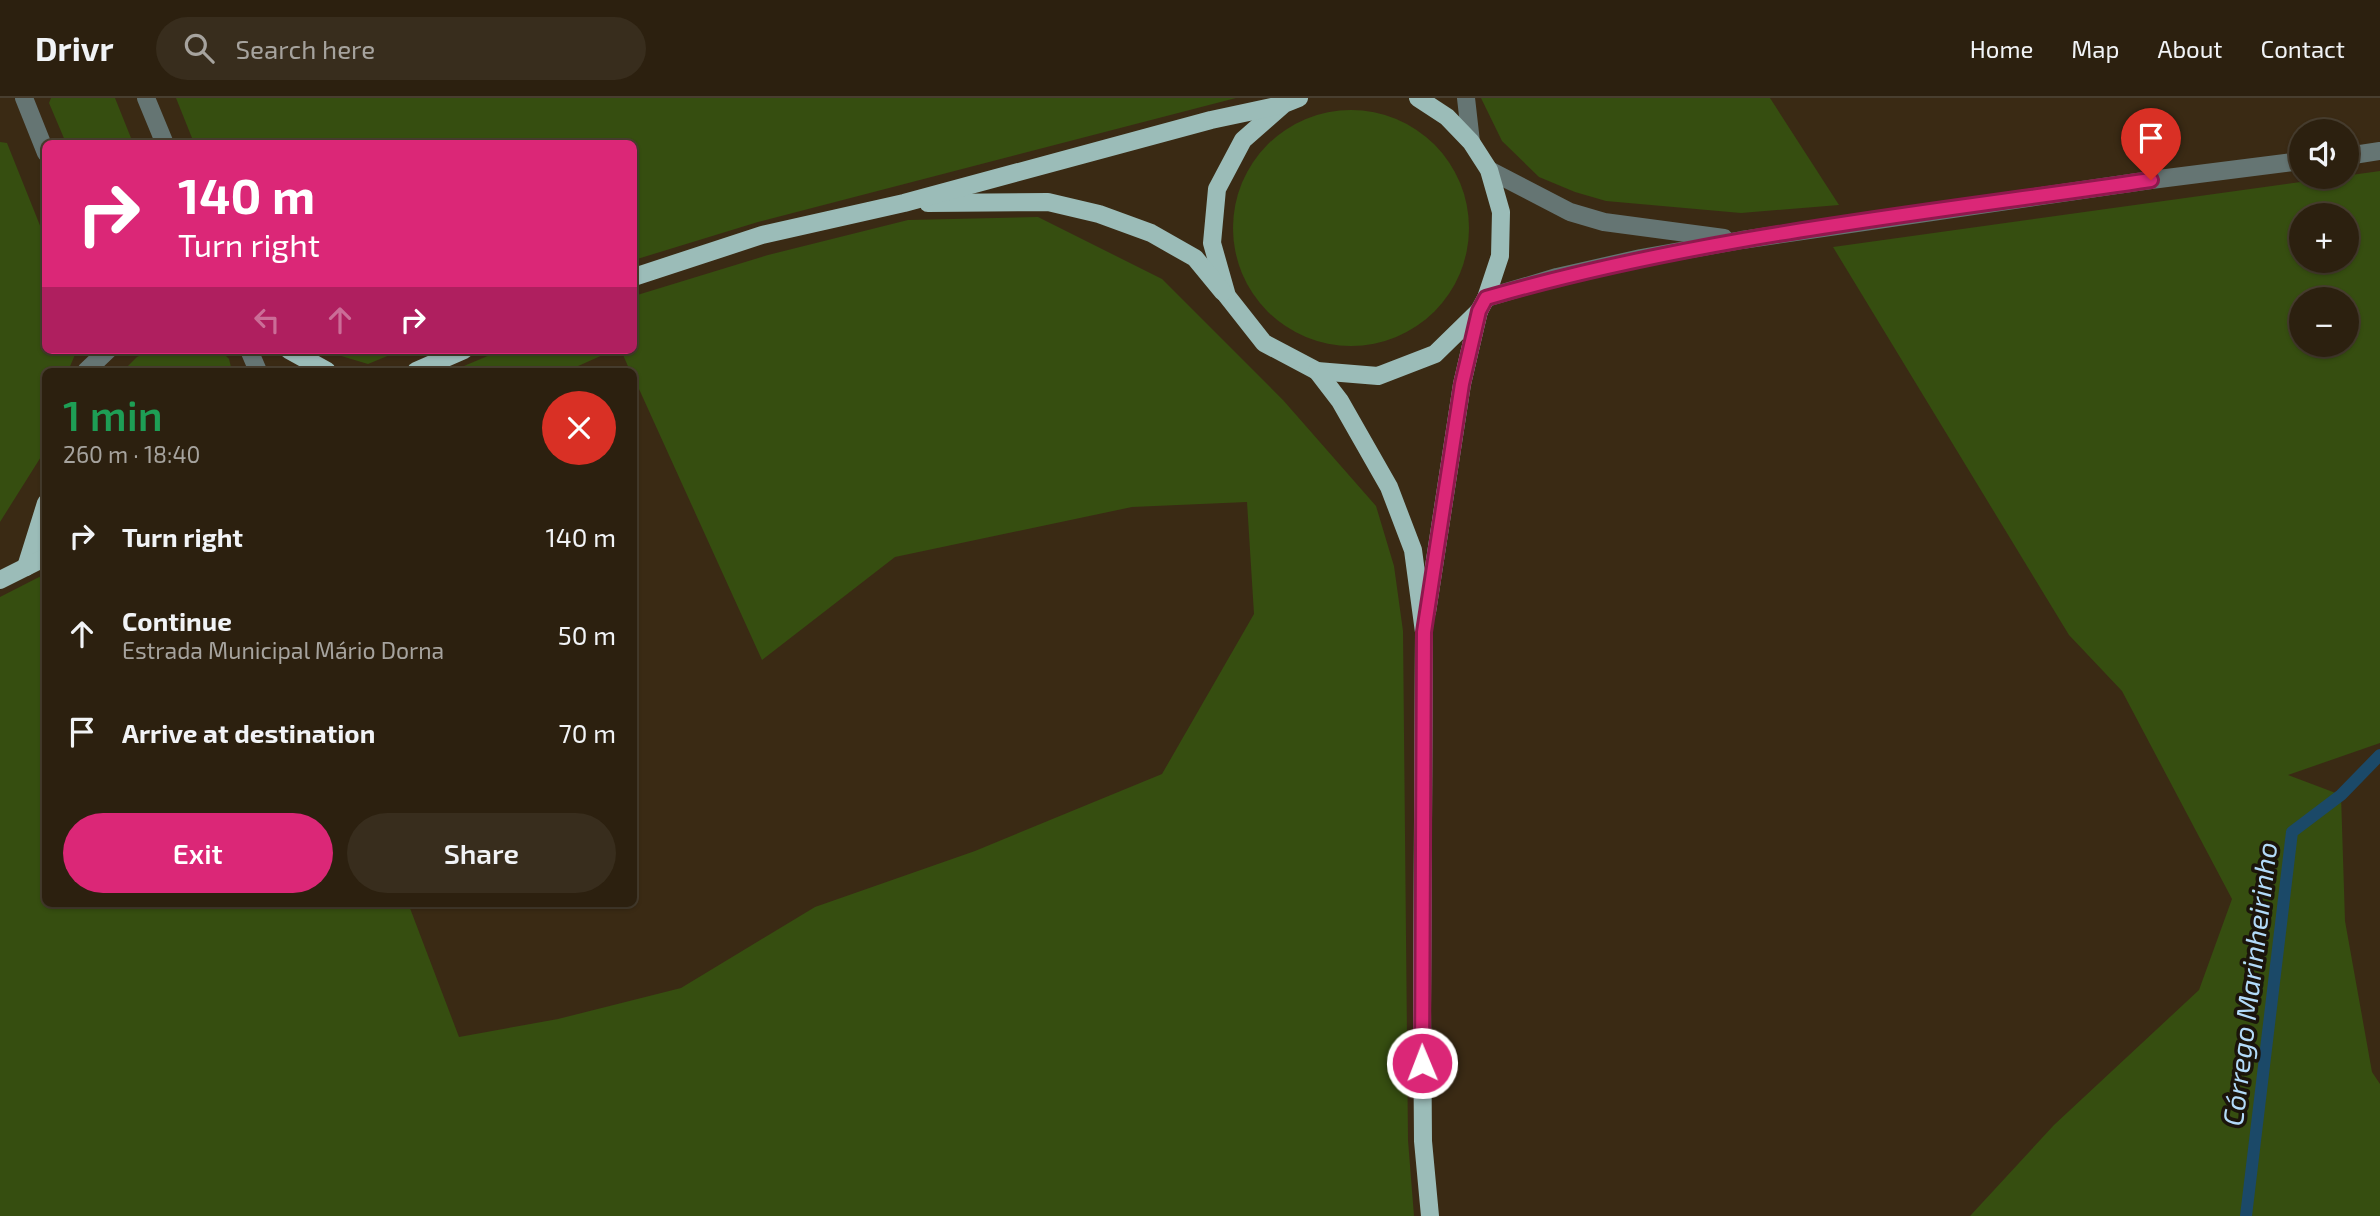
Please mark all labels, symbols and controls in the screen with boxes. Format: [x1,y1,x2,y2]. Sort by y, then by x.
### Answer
search box [156,17,646,80]
text: Drivr [35,28,114,68]
icon: search [180,29,218,67]
text: Search here [236,33,375,64]
text: Home [1970,34,2033,63]
text: Map [2071,34,2119,63]
text: About [2157,34,2223,63]
text: Contact [2261,34,2345,63]
pin [2121,108,2181,180]
icon: arrive [2132,119,2170,157]
map controls [2289,119,2359,357]
button: sound [2289,119,2359,189]
text: 140 m [178,165,315,224]
icon: right [63,168,154,259]
button: + [2289,203,2359,273]
text: Turn right [178,225,320,263]
button: − [2289,287,2359,357]
icon: left [248,301,286,339]
icon: ahead [321,301,359,339]
icon: right [394,301,432,339]
text: 1 min [63,389,163,439]
button: close [542,391,616,465]
text: 260 m · 18:40 [63,440,200,468]
icon: right [63,517,101,555]
text: Turn right [122,521,243,552]
text: 140 m [545,521,616,552]
text: Continue [122,605,232,636]
icon: ahead [63,615,101,653]
text: 50 m [558,619,616,650]
text: Estrada Municipal Mário Dorna [122,636,444,664]
icon: arrive [63,713,101,751]
text: Arrive at destination [122,717,375,748]
text: 70 m [558,717,616,748]
button: Exit [63,813,333,893]
button: Share [347,813,616,893]
water label: Córrego Marinheirinho [2215,840,2283,1128]
position arrow [1385,1026,1459,1100]

